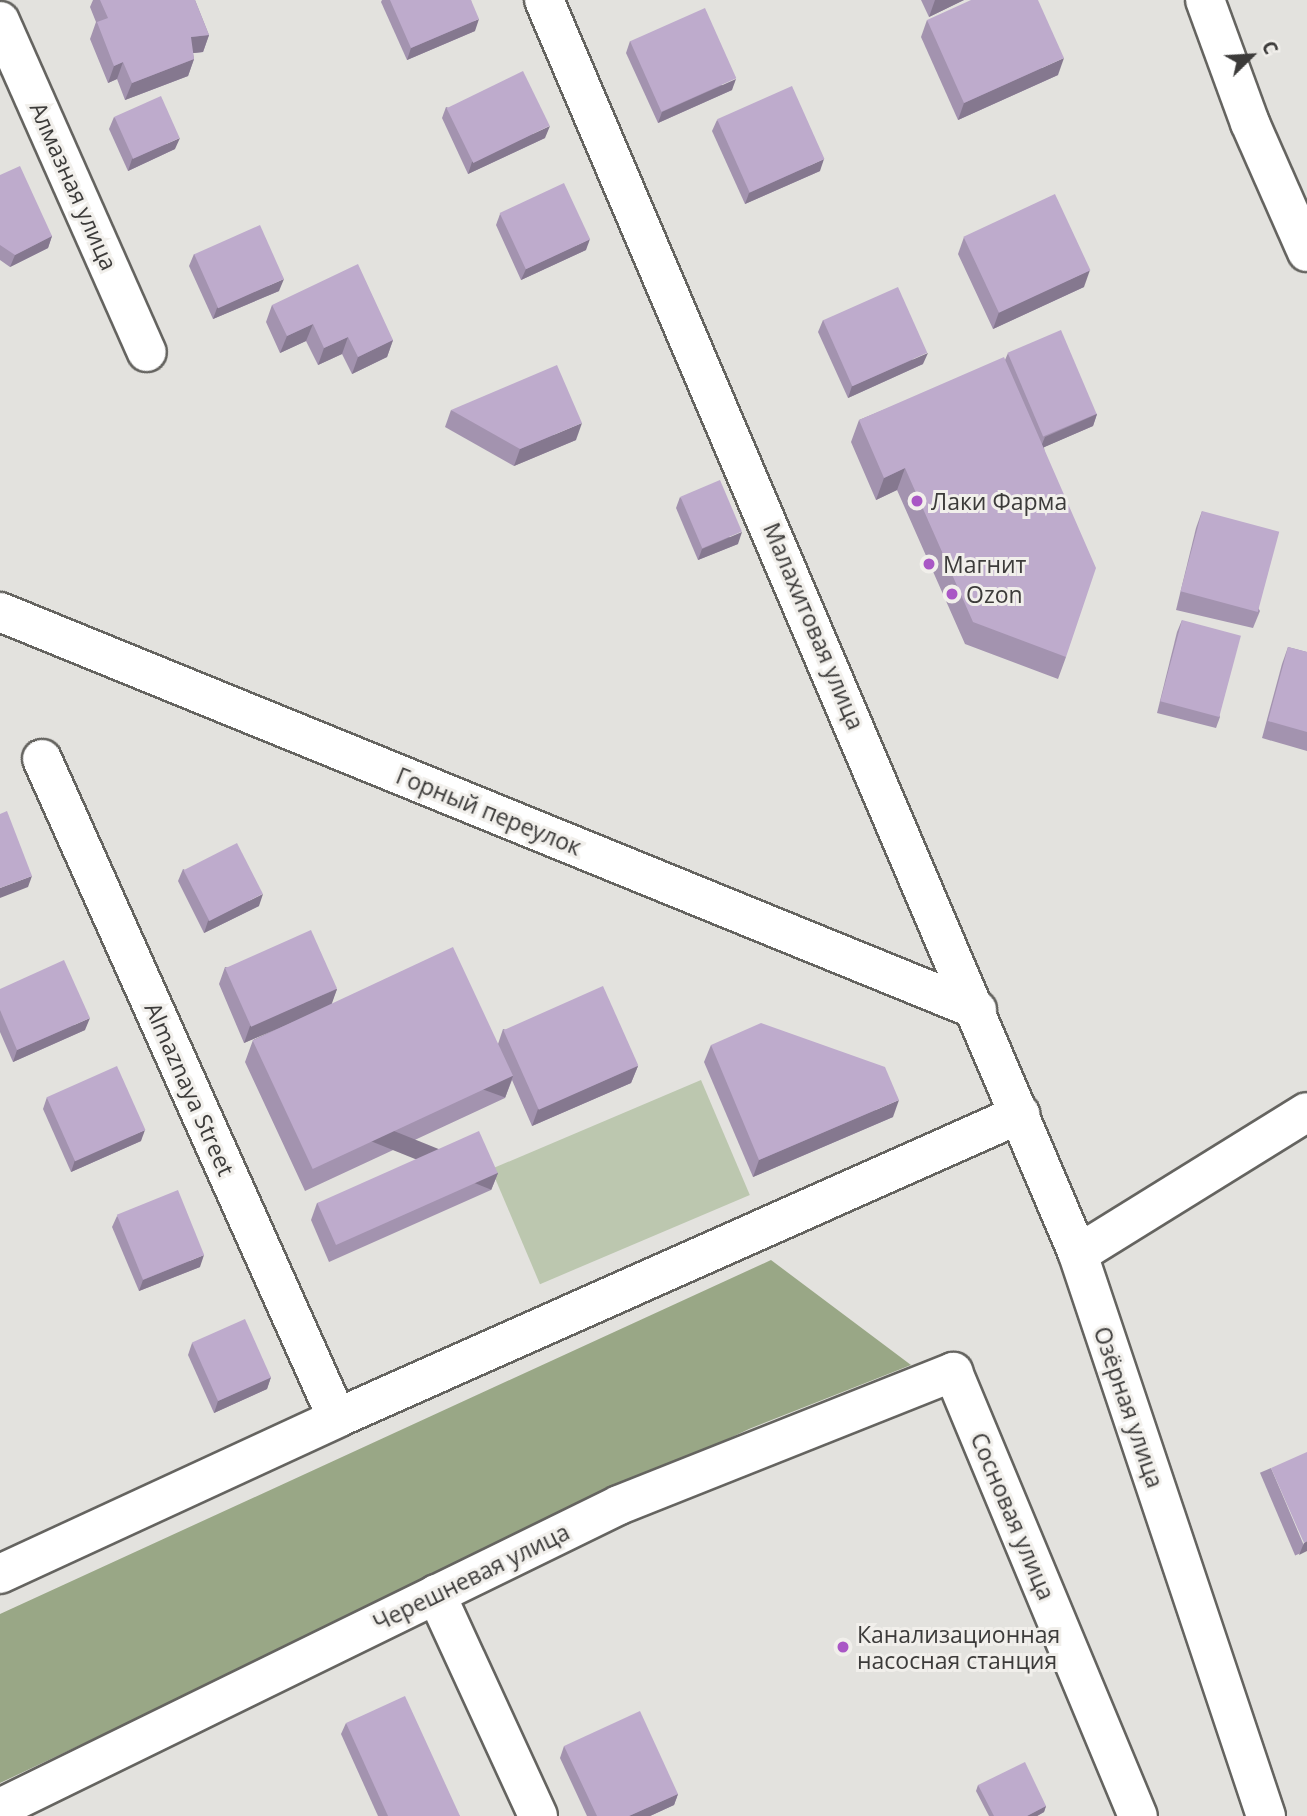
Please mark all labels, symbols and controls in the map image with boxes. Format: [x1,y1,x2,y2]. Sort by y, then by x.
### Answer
north arrow [1216,21,1286,91]
text: С [1256,37,1285,58]
street label: Алмазная улица [25,98,123,274]
place label: Лаки Фарма [931,487,1067,515]
marker: Лаки Фарма [909,493,925,509]
street label: Малахитовая улица [758,518,870,734]
place label: Магнит [943,550,1026,578]
marker: Магнит [921,556,937,572]
place label: Ozon [966,580,1023,608]
marker: Ozon [944,586,960,602]
street label: Горный переулок [392,761,586,861]
street label: Almaznaya Street [139,998,241,1180]
street label: Озёрная улица [1089,1323,1169,1491]
street label: Сосновая улица [965,1428,1061,1604]
street label: Черешневая улица [368,1517,574,1637]
place label: Канализационная насосная станция [857,1620,1060,1674]
marker: Канализационная насосная станция [835,1639,851,1655]

